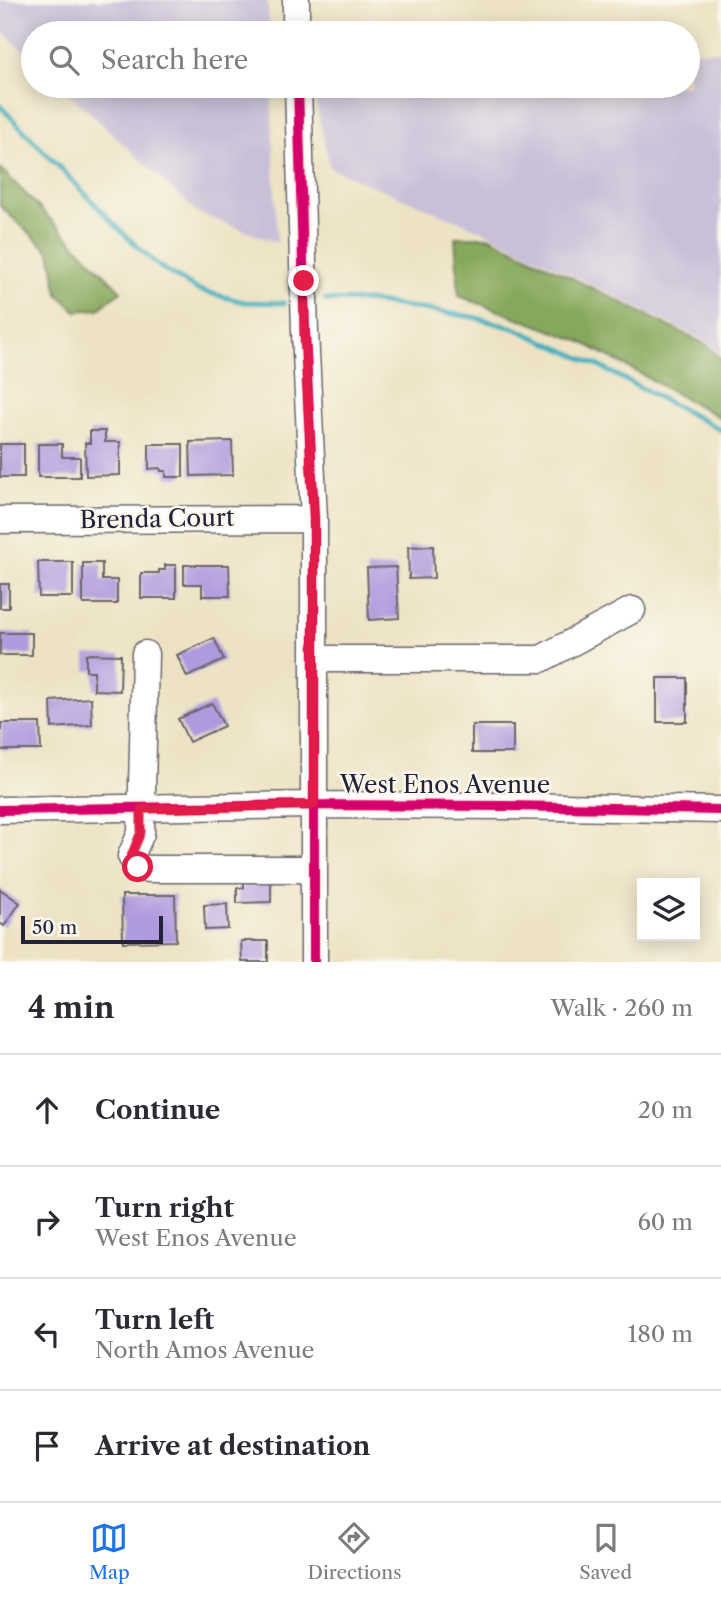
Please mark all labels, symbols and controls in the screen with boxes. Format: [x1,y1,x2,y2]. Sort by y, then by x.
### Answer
search box [21,21,700,98]
icon: search [45,41,83,79]
text: Search here [101,44,248,76]
route end [288,265,319,296]
street label: Brenda Court [79,503,235,534]
street label: West Enos Avenue [339,770,550,799]
route start [122,851,153,882]
map controls [637,878,700,941]
button: layers [637,878,700,941]
scale bar [21,913,163,945]
text: 50 m [32,916,77,939]
text: 4 min [28,989,114,1026]
text: Walk · 260 m [551,994,693,1022]
icon: ahead [28,1091,66,1129]
text: Continue [95,1094,220,1126]
text: 20 m [638,1096,693,1124]
text: Turn right [95,1192,234,1224]
icon: right [28,1203,66,1241]
text: 60 m [637,1208,693,1236]
text: West Enos Avenue [95,1224,297,1252]
text: Turn left [95,1304,214,1336]
icon: left [28,1315,66,1353]
text: 180 m [628,1320,693,1348]
text: North Amos Avenue [95,1336,314,1364]
icon: arrive [28,1427,66,1465]
text: Arrive at destination [95,1430,370,1462]
tab: Map [89,1519,130,1584]
tab: Directions [308,1519,401,1584]
tab: Saved [579,1519,632,1584]

